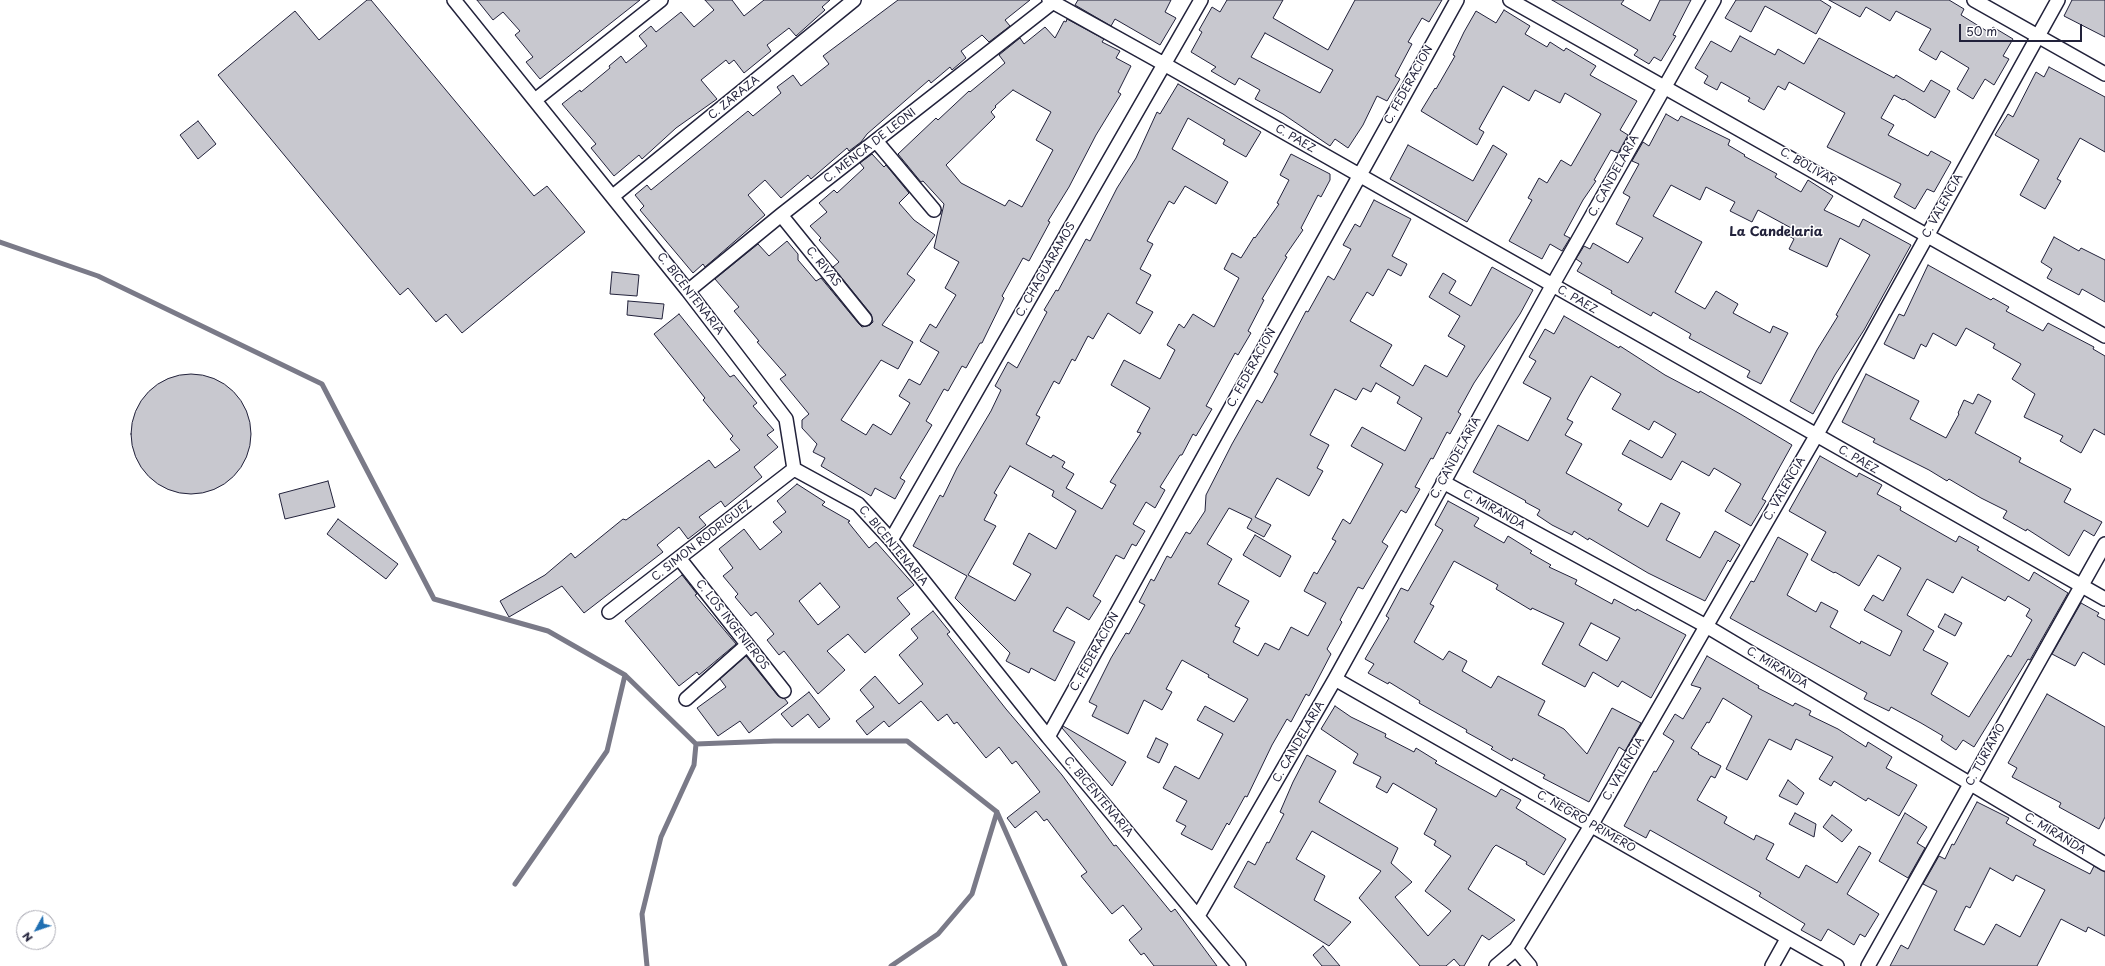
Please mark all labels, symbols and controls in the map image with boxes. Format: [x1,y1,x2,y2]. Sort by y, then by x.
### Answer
scale bar [1961,16,2084,42]
text: 50 m [1966,22,1997,40]
street label: C. FEDERACION [1382,43,1436,127]
street label: C. ZARAZA [706,73,762,123]
street label: C. MENCA DE LEONI [821,106,919,186]
street label: C. PAEZ [1273,122,1317,156]
street label: C. CANDELARIA [1586,133,1642,219]
street label: C. BOLIVAR [1777,145,1839,189]
street label: C. VALENCIA [1920,172,1966,240]
street label: C. CHAGUARAMOS [1014,220,1078,320]
district label: La Candelaria [1729,224,1823,240]
street label: C. RIVAS [803,244,843,290]
street label: C. BICENTENARIA [654,250,726,338]
street label: C. PAEZ [1555,283,1599,317]
street label: C. FEDERACION [1225,326,1279,410]
street label: C. CANDELARIA [1428,415,1484,501]
street label: C. PAEZ [1836,443,1880,477]
street label: C. VALENCIA [1761,455,1809,523]
street label: C. MIRANDA [1461,487,1527,533]
street label: C. SIMON RODRIGUEZ [649,498,755,584]
street label: C. BICENTENARIA [856,503,930,589]
street label: C. LOS INGENIEROS [693,577,771,673]
street label: C. FEDERACION [1068,610,1122,694]
street label: C. MIRANDA [1744,645,1810,691]
street label: C. CANDELARIA [1270,699,1328,785]
street label: C. TURIAMO [1963,722,2009,788]
street label: C. VALENCIA [1600,735,1648,803]
street label: C. BICENTENARIA [1061,754,1135,840]
street label: C. NEGRO PRIMERO [1534,788,1638,856]
street label: C. MIRANDA [2022,811,2088,857]
north arrow [16,910,56,950]
text: N [18,929,37,946]

